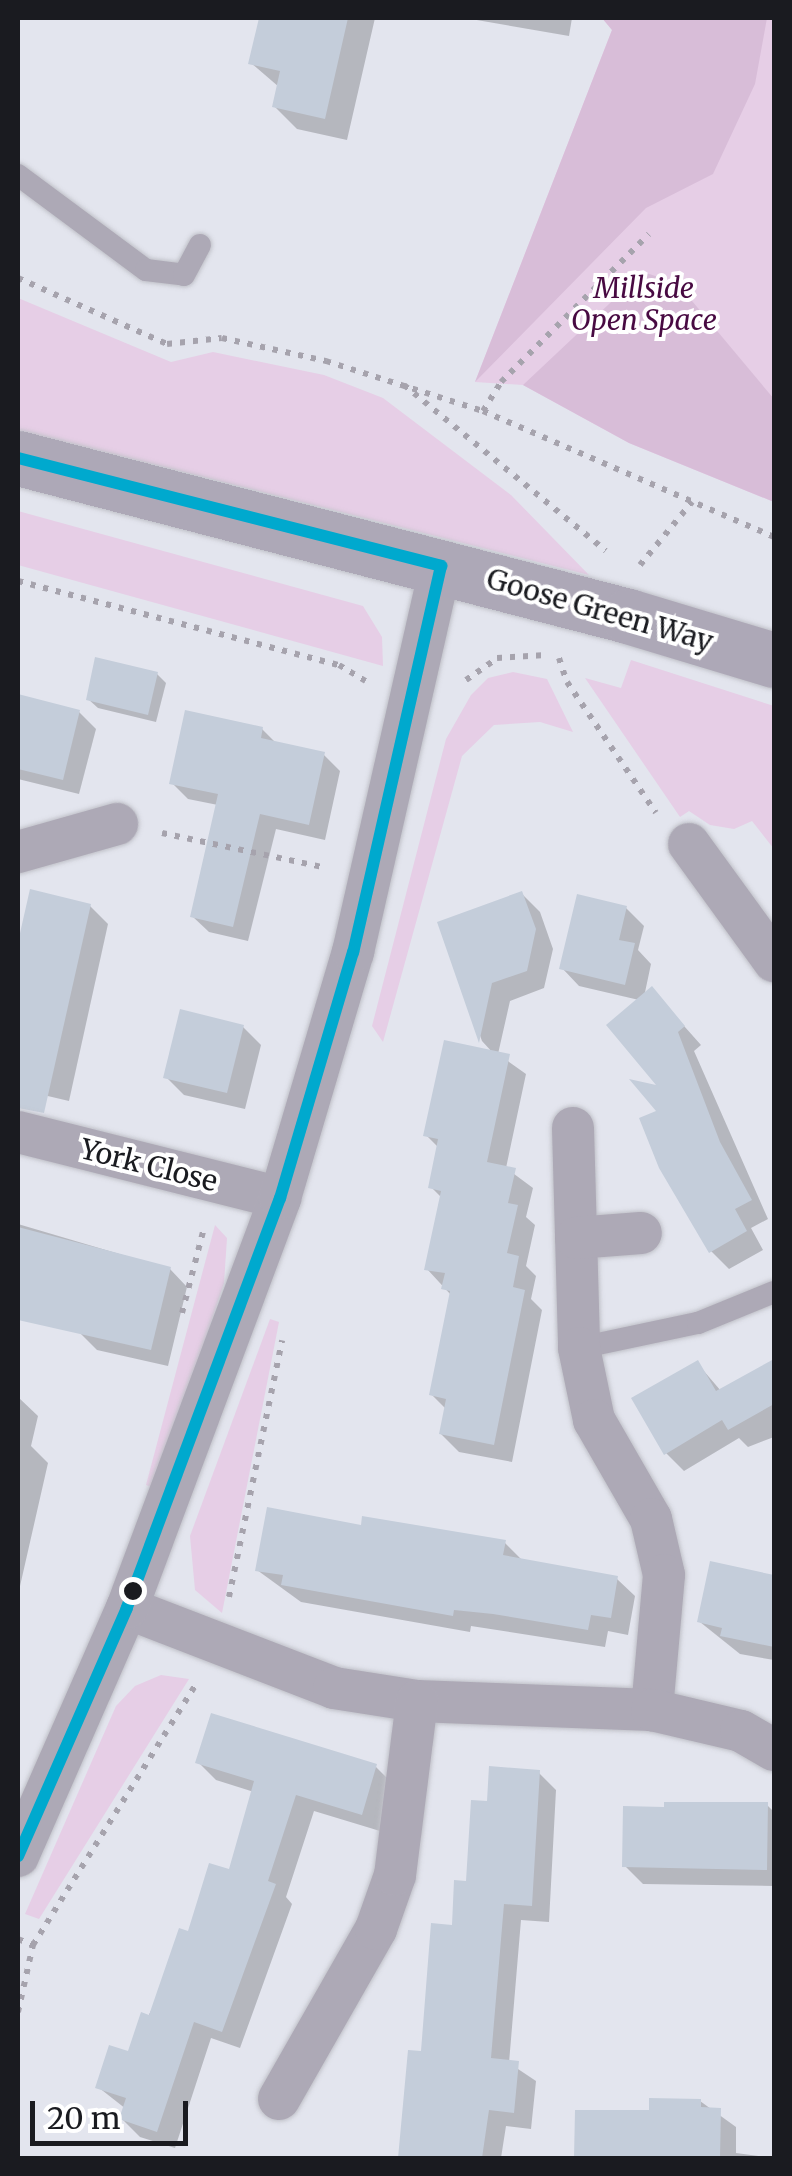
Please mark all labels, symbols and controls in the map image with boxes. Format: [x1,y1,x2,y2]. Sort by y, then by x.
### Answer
park label: Millside Open Space [571,271,717,337]
street label: Goose Green Way [483,562,717,658]
street label: York Close [77,1132,221,1198]
unlabelled marker [123,1581,143,1601]
scale bar [35,2081,192,2143]
text: 20 m [47,2099,120,2137]

